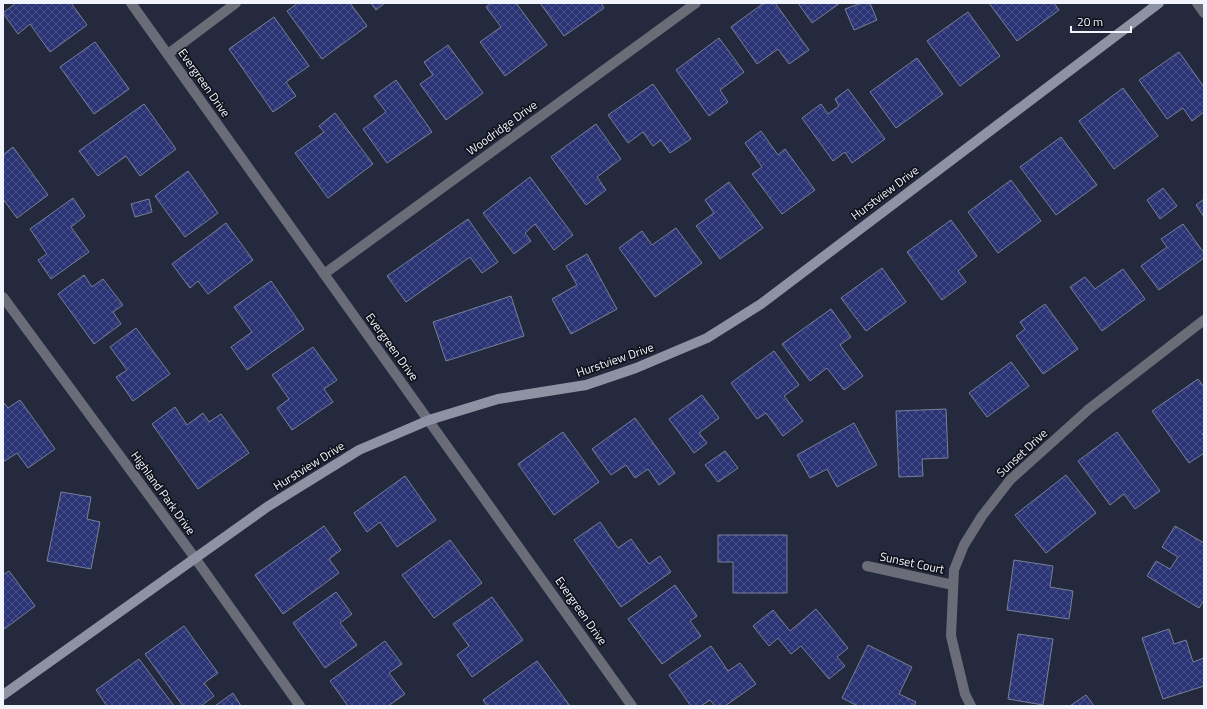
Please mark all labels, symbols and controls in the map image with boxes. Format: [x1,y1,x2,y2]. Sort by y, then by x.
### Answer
scale bar [1071,8,1131,34]
text: 20 m [1077,12,1103,31]
street label: Evergreen Drive [174,45,235,121]
street label: Woodridge Drive [462,95,541,160]
street label: Hurstview Drive [847,161,923,225]
street label: Evergreen Drive [361,309,424,385]
street label: Hurstview Drive [574,337,656,382]
street label: Sunset Drive [992,424,1052,481]
street label: Hurstview Drive [269,436,348,495]
street label: Highland Park Drive [126,447,200,539]
street label: Sunset Court [878,546,947,579]
street label: Evergreen Drive [551,573,612,649]

